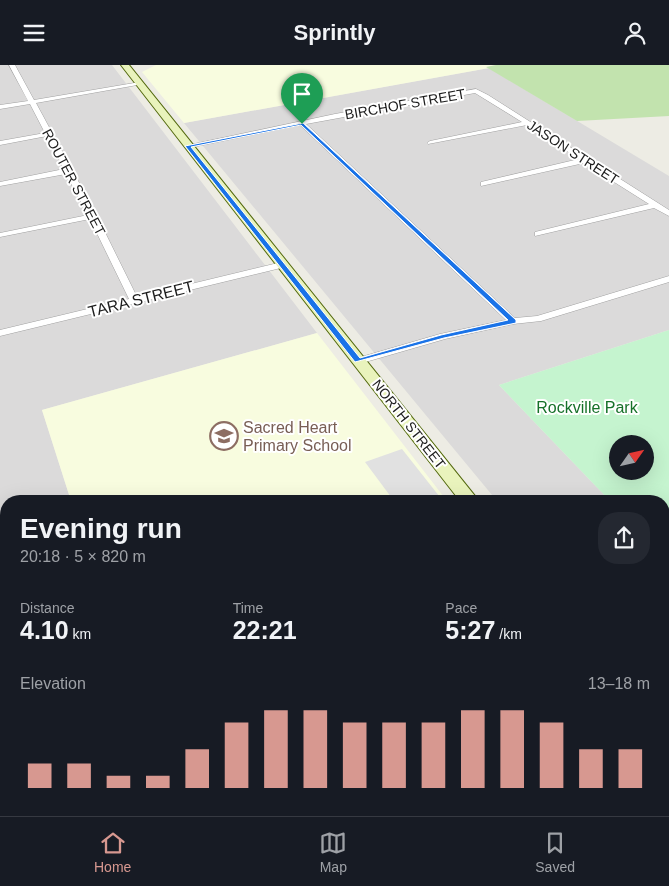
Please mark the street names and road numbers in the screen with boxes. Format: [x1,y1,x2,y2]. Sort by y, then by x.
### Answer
street label: BIRCHOF STREET [343,85,467,122]
street label: JASON STREET [524,116,622,188]
street label: ROUTER STREET [39,126,109,238]
street label: TARA STREET [86,278,196,320]
street label: NORTH STREET [369,376,449,472]

